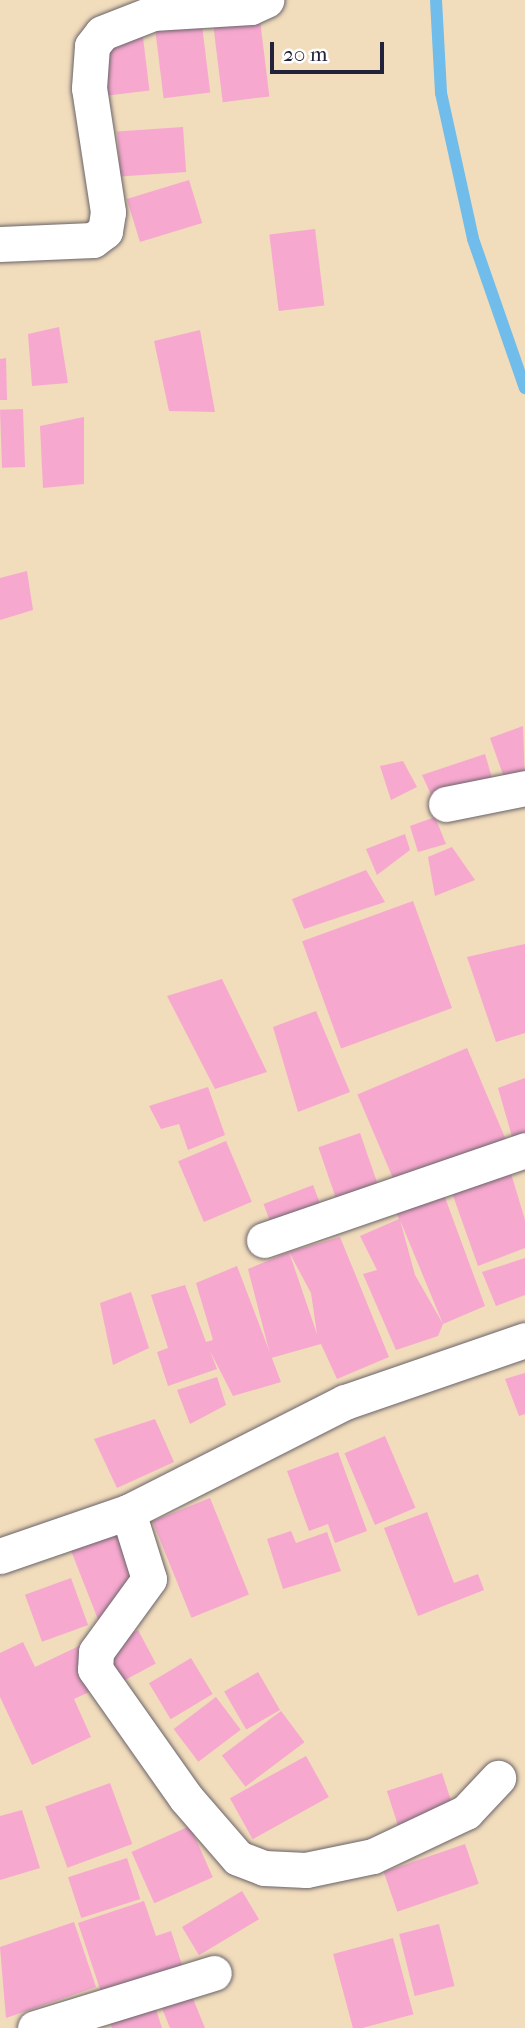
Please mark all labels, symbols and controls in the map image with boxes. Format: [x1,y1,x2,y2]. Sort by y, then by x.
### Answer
scale bar [273,28,387,72]
text: 20 m [283,42,327,66]

